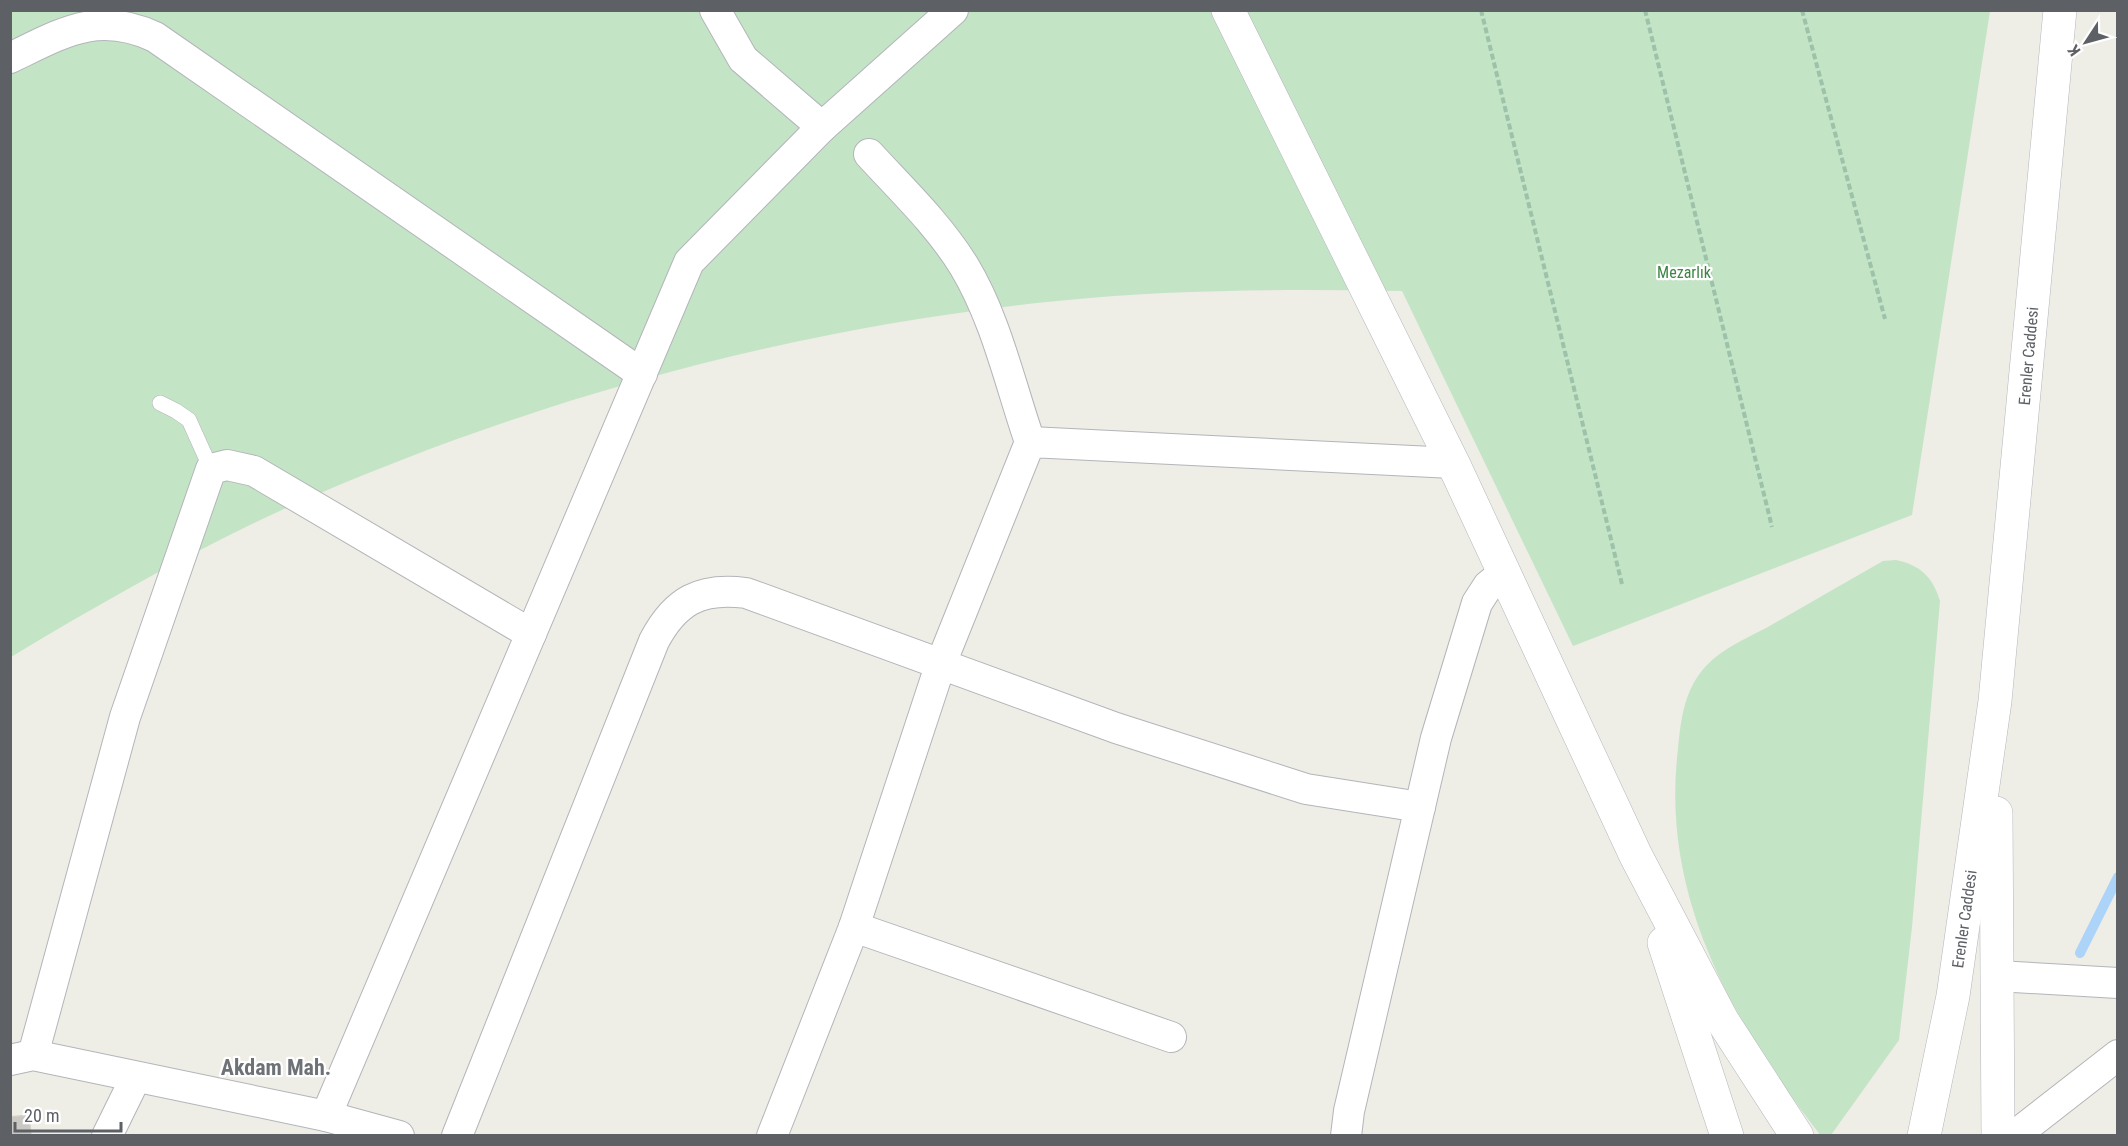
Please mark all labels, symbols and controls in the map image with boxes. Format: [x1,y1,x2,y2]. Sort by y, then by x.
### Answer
north arrow [2056,12,2116,72]
text: K [2064,41,2085,60]
park label: Mezarlık [1657,263,1712,282]
street label: Erenler Caddesi [2015,306,2042,406]
street label: Erenler Caddesi [1948,869,1981,969]
district label: Akdam Mah. [221,1055,331,1080]
scale bar [15,1095,122,1133]
text: 20 m [24,1105,59,1126]

